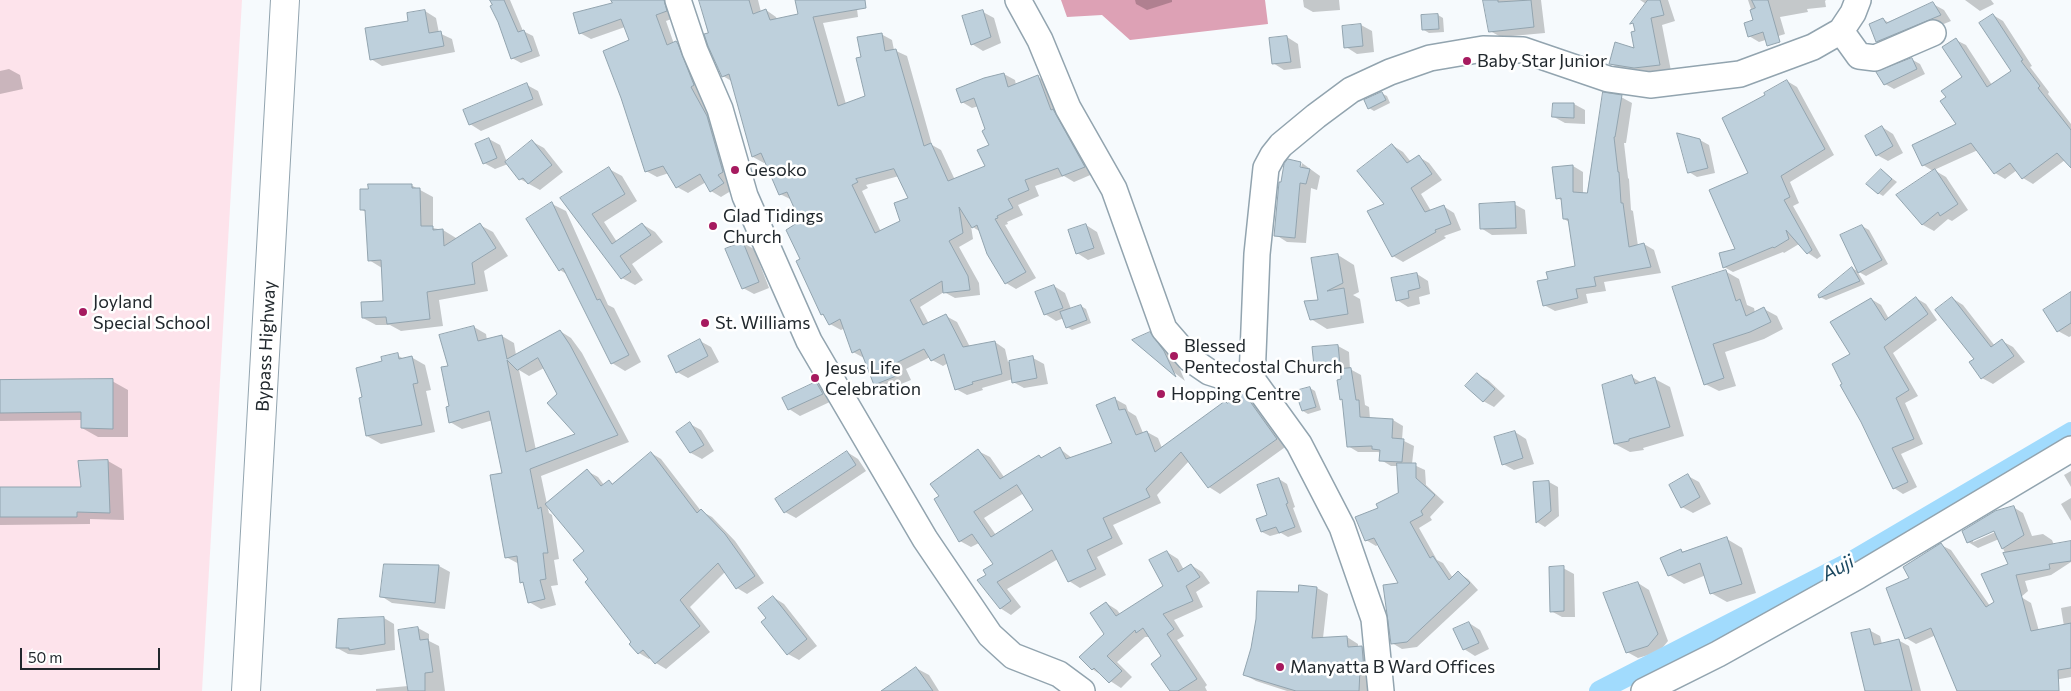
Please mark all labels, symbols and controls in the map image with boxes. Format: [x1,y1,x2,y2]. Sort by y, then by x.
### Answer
place label: Baby Star Junior [1477,50,1607,72]
marker: Baby Star Junior [1461,55,1473,67]
place label: Gesoko [745,159,807,181]
marker: Gesoko [729,164,741,176]
place label: Glad Tidings Church [723,205,823,248]
marker: Glad Tidings Church [707,220,719,232]
street label: Bypass Highway [252,280,280,412]
place label: Joyland Special School [93,291,211,334]
marker: Joyland Special School [77,306,89,318]
place label: St. Williams [715,312,811,334]
marker: St. Williams [699,317,711,329]
place label: Blessed Pentecostal Church [1184,335,1343,378]
marker: Blessed Pentecostal Church [1168,350,1180,362]
place label: Jesus Life Celebration [825,357,921,399]
marker: Jesus Life Celebration [809,372,821,384]
place label: Hopping Centre [1171,383,1301,405]
marker: Hopping Centre [1155,388,1167,400]
water label: Auji [1818,550,1858,586]
scale bar [22,638,162,670]
text: 50 m [28,648,62,666]
place label: Manyatta B Ward Offices [1290,656,1495,678]
marker: Manyatta B Ward Offices [1274,661,1286,673]

